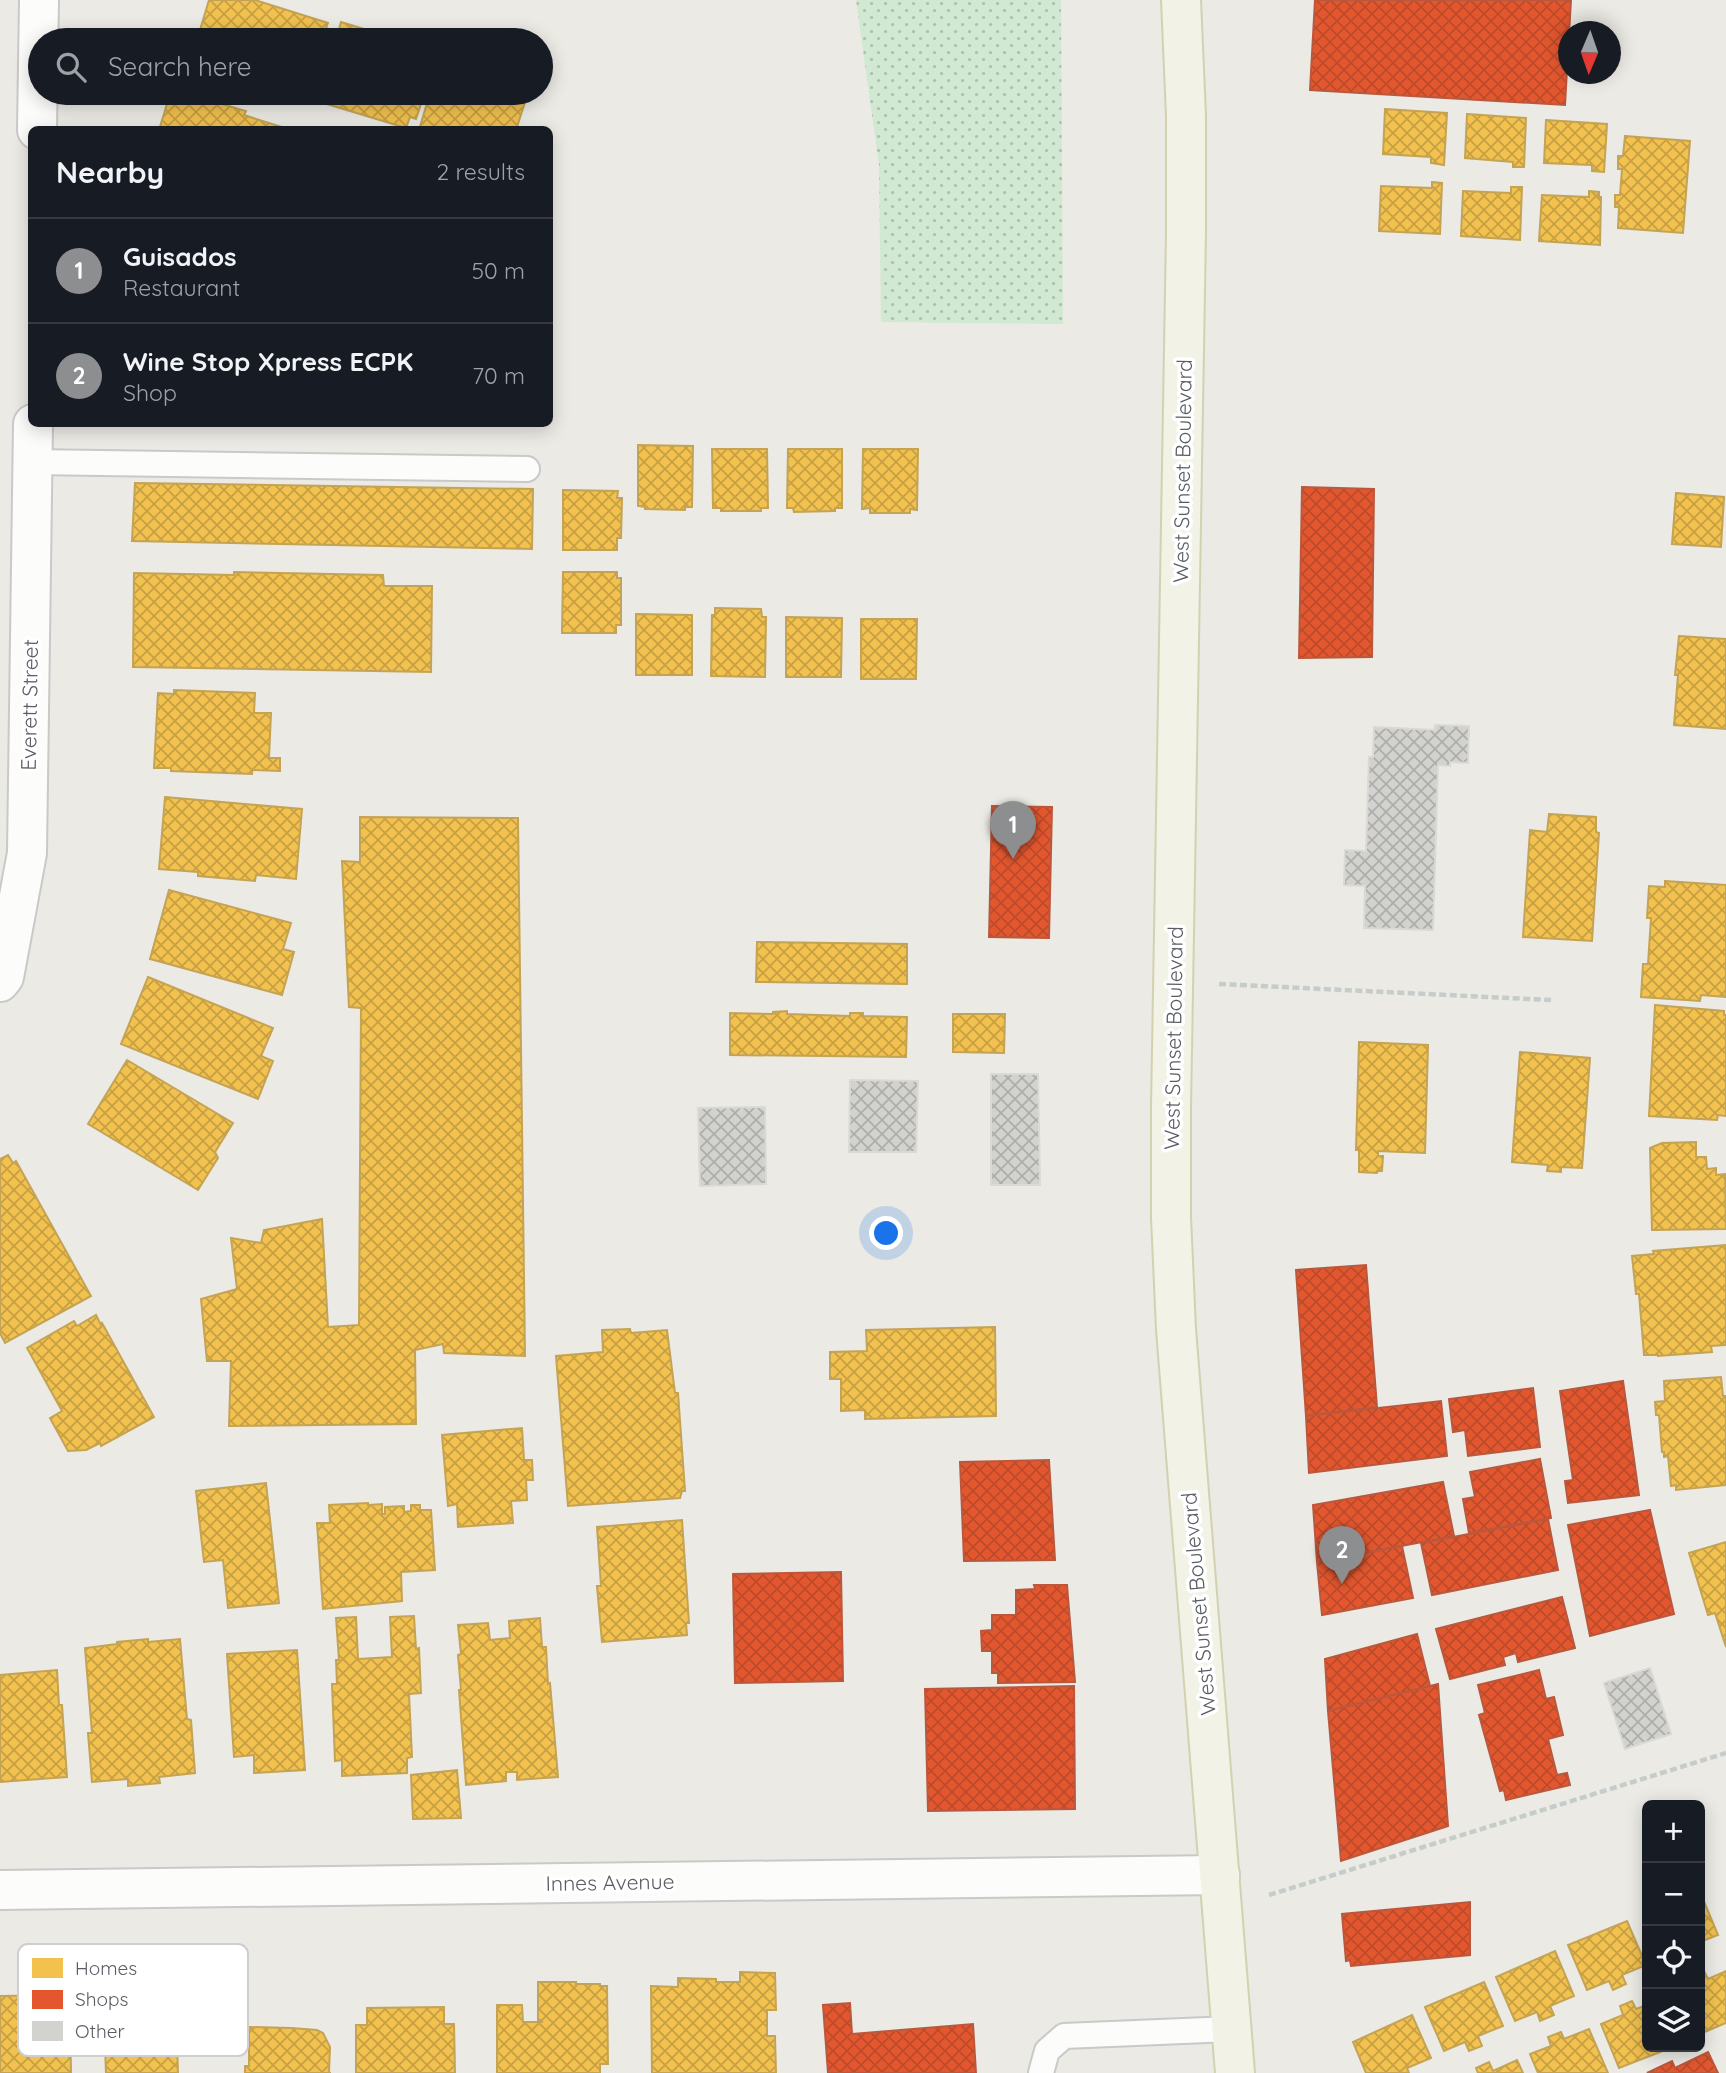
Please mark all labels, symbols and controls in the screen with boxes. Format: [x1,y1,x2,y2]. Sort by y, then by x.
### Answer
north arrow [1558,21,1621,84]
search box [28,28,553,105]
icon: search [52,48,90,86]
text: Search here [108,50,252,83]
text: Nearby [56,153,164,191]
text: 2 results [436,157,525,186]
text: Guisados [123,240,237,273]
text: 1 [75,256,83,285]
text: 50 m [472,256,525,285]
text: Restaurant [123,273,240,302]
text: Wine Stop Xpress ECPK [123,345,413,378]
street label: West Sunset Boulevard [1167,359,1197,583]
text: 2 [72,361,86,390]
text: 70 m [472,361,525,390]
text: Shop [123,378,177,407]
street label: Everett Street [15,639,43,771]
pin: 1 [990,801,1036,859]
street label: West Sunset Boulevard [1158,926,1188,1150]
your location [869,1216,903,1250]
street label: West Sunset Boulevard [1175,1491,1221,1717]
pin: 2 [1319,1526,1365,1584]
map controls [1642,1800,1705,2052]
button: + [1642,1800,1705,1863]
button: − [1642,1863,1705,1926]
street label: Innes Avenue [545,1868,675,1896]
button: locate [1642,1926,1705,1989]
legend [18,1944,248,2056]
text: Homes [75,1956,137,1980]
text: Shops [75,1987,128,2011]
button: layers [1642,1989,1705,2052]
text: Other [75,2019,126,2043]

